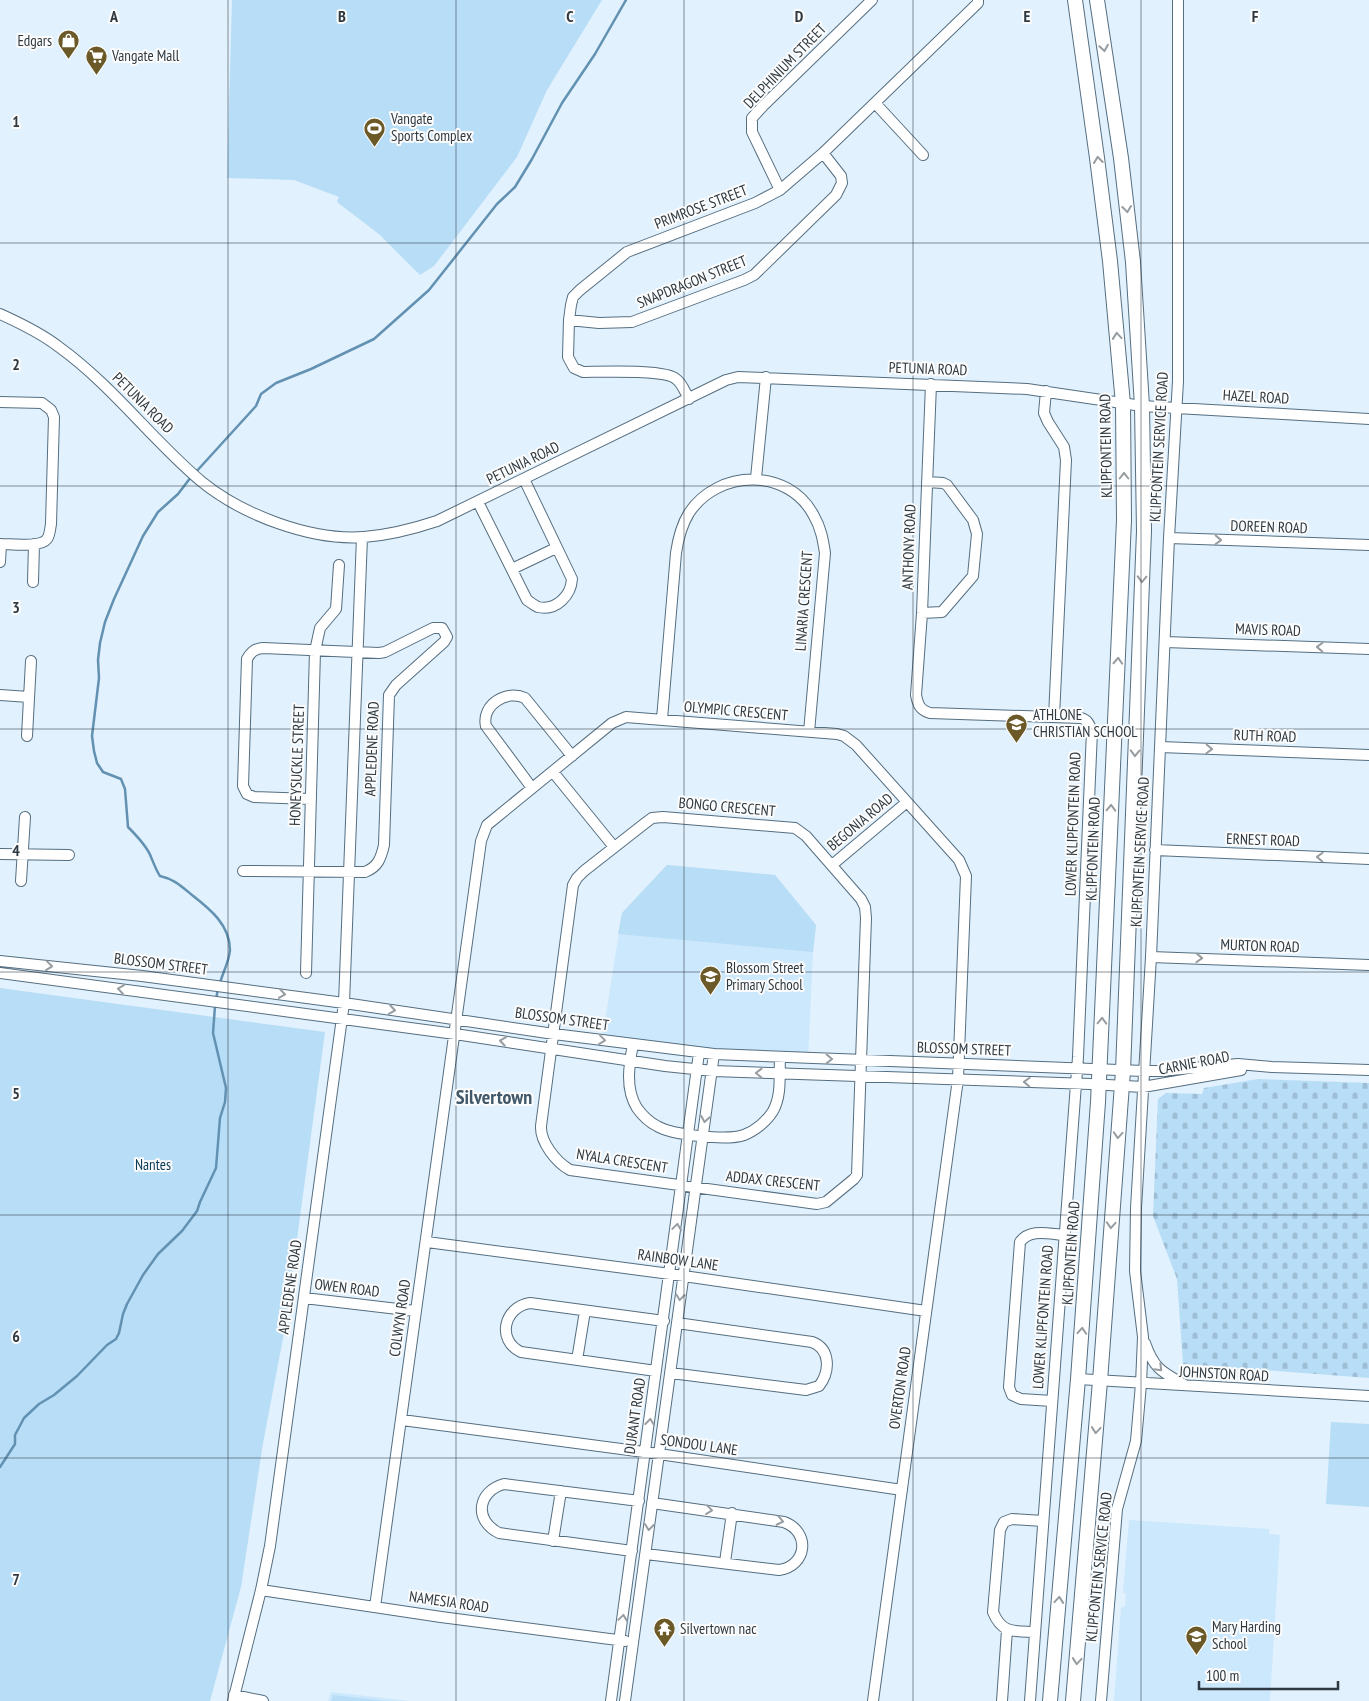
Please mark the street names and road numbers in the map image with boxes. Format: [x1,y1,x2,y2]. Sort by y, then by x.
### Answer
street label: DELPHINIUM STREET [739,19,830,112]
street label: PRIMROSE STREET [652,180,750,233]
street label: SNAPDRAGON STREET [634,251,750,312]
street label: PETUNIA ROAD [888,358,968,379]
street label: PETUNIA ROAD [109,368,178,437]
street label: KLIPFONTEIN SERVICE ROAD [1145,371,1172,523]
street label: HAZEL ROAD [1222,385,1290,408]
street label: KLIPFONTEIN ROAD [1095,394,1116,498]
street label: PETUNIA ROAD [483,437,562,488]
street label: ANTHONY ROAD [898,504,919,590]
street label: DOREEN ROAD [1230,516,1308,537]
street label: LINARIA CRESCENT [791,550,816,652]
street label: MAVIS ROAD [1235,619,1301,640]
street label: OLYMPIC CRESCENT [683,696,789,725]
street label: APPLEDENE ROAD [360,701,383,797]
street label: HONEYSUCKLE STREET [285,703,308,826]
street label: RUTH ROAD [1233,725,1297,746]
street label: LOWER KLIPFONTEIN ROAD [1060,751,1085,896]
street label: KLIPFONTEIN SERVICE ROAD [1126,776,1153,928]
street label: BEGONIA ROAD [823,789,897,855]
street label: BONGO CRESCENT [678,793,777,820]
street label: KLIPFONTEIN ROAD [1081,797,1104,901]
street label: ERNEST ROAD [1226,829,1300,850]
street label: MURTON ROAD [1220,935,1300,956]
street label: BLOSSOM STREET [113,948,209,979]
street label: BLOSSOM STREET [514,1003,610,1035]
street label: BLOSSOM STREET [917,1037,1012,1060]
street label: CARNIE ROAD [1157,1046,1231,1079]
street label: NYALA CRESCENT [575,1144,669,1177]
street label: ADDAX CRESCENT [725,1166,821,1195]
street label: KLIPFONTEIN ROAD [1057,1200,1084,1305]
street label: APPLEDENE ROAD [273,1238,306,1335]
street label: RAINBOW LANE [636,1244,720,1275]
street label: LOWER KLIPFONTEIN ROAD [1028,1244,1057,1390]
street label: OWEN ROAD [313,1274,381,1301]
street label: COLWYN ROAD [385,1278,414,1358]
street label: OVERTON ROAD [884,1345,915,1430]
street label: JOHNSTON ROAD [1178,1362,1269,1385]
street label: DURANT ROAD [620,1376,649,1455]
street label: SONDOU LANE [659,1430,739,1459]
street label: KLIPFONTEIN SERVICE ROAD [1081,1491,1116,1643]
street label: NAMESIA ROAD [408,1586,490,1617]

